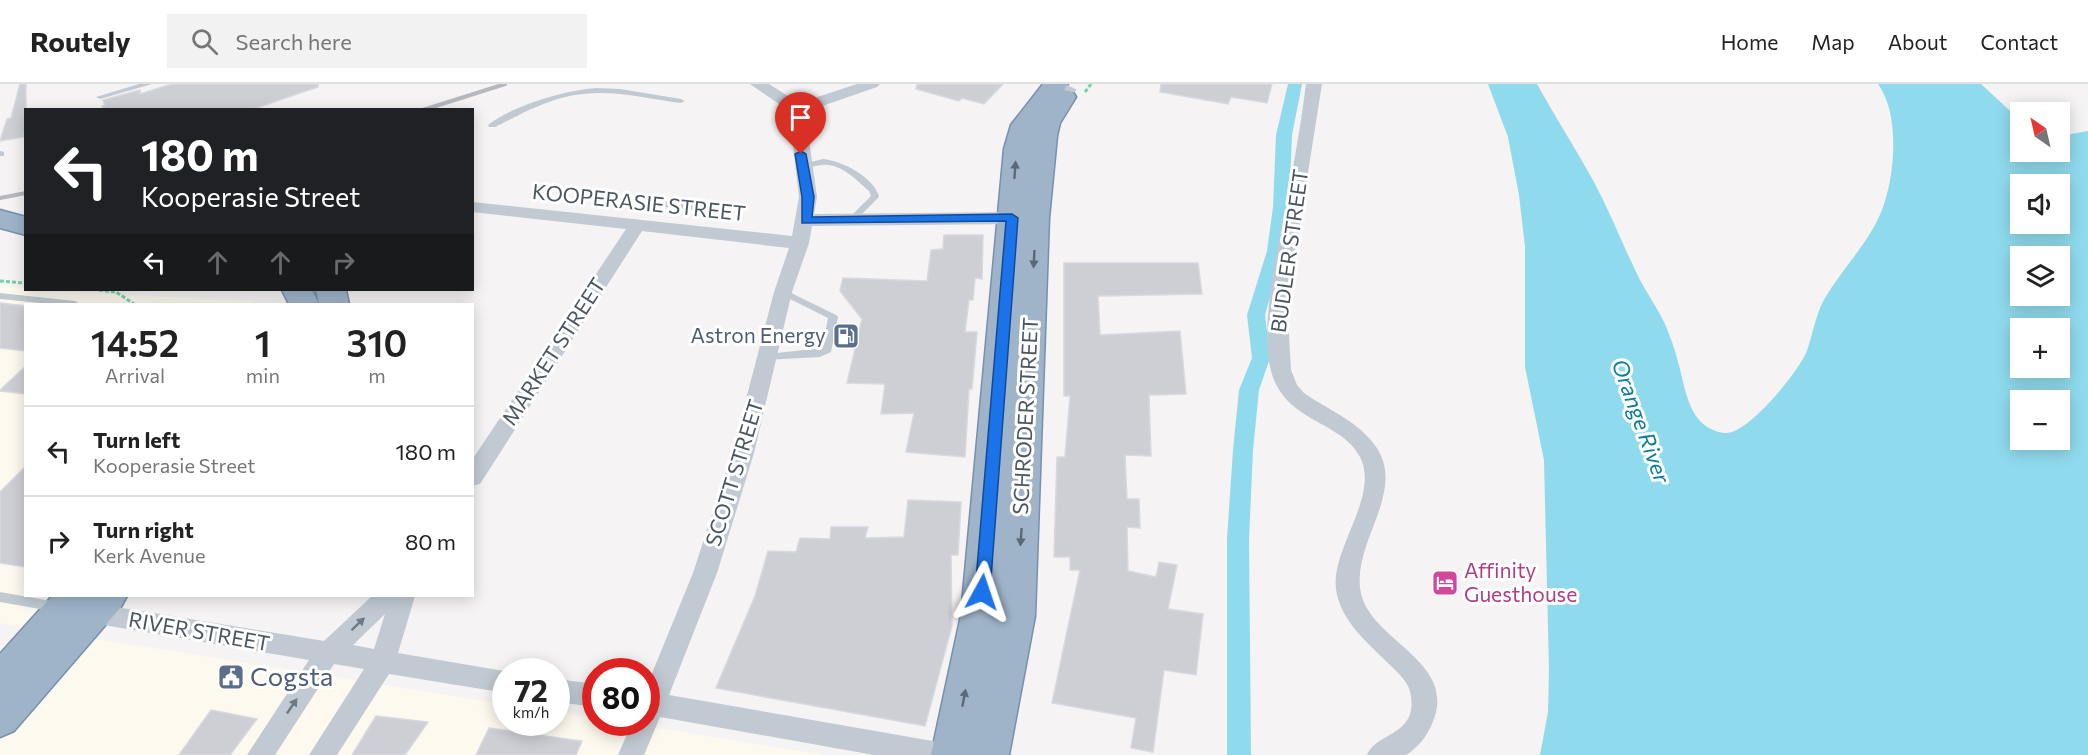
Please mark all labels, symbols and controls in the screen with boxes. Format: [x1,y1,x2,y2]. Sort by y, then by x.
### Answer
search box [167,14,587,68]
text: Routely [30,24,131,58]
icon: search [188,25,221,58]
text: Search here [236,28,352,55]
text: Home [1721,29,1778,54]
text: Map [1811,29,1855,54]
text: About [1888,29,1947,54]
text: Contact [1980,29,2058,54]
pin [775,92,826,154]
icon: arrive [784,101,817,134]
north arrow [2010,102,2070,162]
map controls [2010,102,2070,450]
text: 180 m [141,128,259,180]
icon: left [42,132,120,210]
one-way arrow [1011,160,1020,179]
street label: BUDLER STREET [1265,167,1312,334]
button: sound [2010,174,2070,234]
street label: KOOPERASIE STREET [531,178,747,225]
text: Kooperasie Street [141,180,360,213]
icon: left [138,246,171,279]
icon: ahead [201,246,234,279]
icon: ahead [264,246,297,279]
icon: right [327,246,360,279]
button: layers [2010,246,2070,306]
one-way arrow [1029,249,1038,268]
street label: MARKET STREET [496,273,610,430]
street label: SCHRODER STREET [1007,317,1042,515]
button: + [2010,318,2070,378]
text: 14:52 [91,320,179,364]
text: 1 [255,320,271,364]
text: 310 [347,320,407,364]
fuel station icon: Astron Energy [831,321,861,351]
place label: Astron Energy [691,322,826,347]
water label: Orange River [1607,355,1677,488]
text: Arrival [105,363,165,387]
text: min [246,363,280,387]
text: m [368,363,386,387]
button: − [2010,390,2070,450]
street label: SCOTT STREET [699,396,768,549]
text: Turn left [93,426,180,453]
icon: left [42,435,75,468]
text: 180 m [395,438,456,465]
text: Kooperasie Street [93,453,255,477]
text: Turn right [93,516,194,543]
icon: right [42,525,75,558]
text: 80 m [405,528,456,555]
one-way arrow [1016,528,1025,547]
text: Kerk Avenue [93,543,206,567]
place label: Affinity Guesthouse [1464,557,1577,606]
position arrow [950,560,1014,624]
hotel icon: Affinity Guesthouse [1430,568,1460,598]
street label: RIVER STREET [127,606,272,655]
one-way arrow [351,618,365,632]
speed limit sign: 80 [582,658,660,736]
place label: Cogsta [250,660,333,691]
public building icon: Cogsta [216,662,246,692]
text: 72 [514,671,548,708]
one-way arrow [960,688,969,707]
one-way arrow [286,699,298,715]
text: km/h [513,703,549,721]

